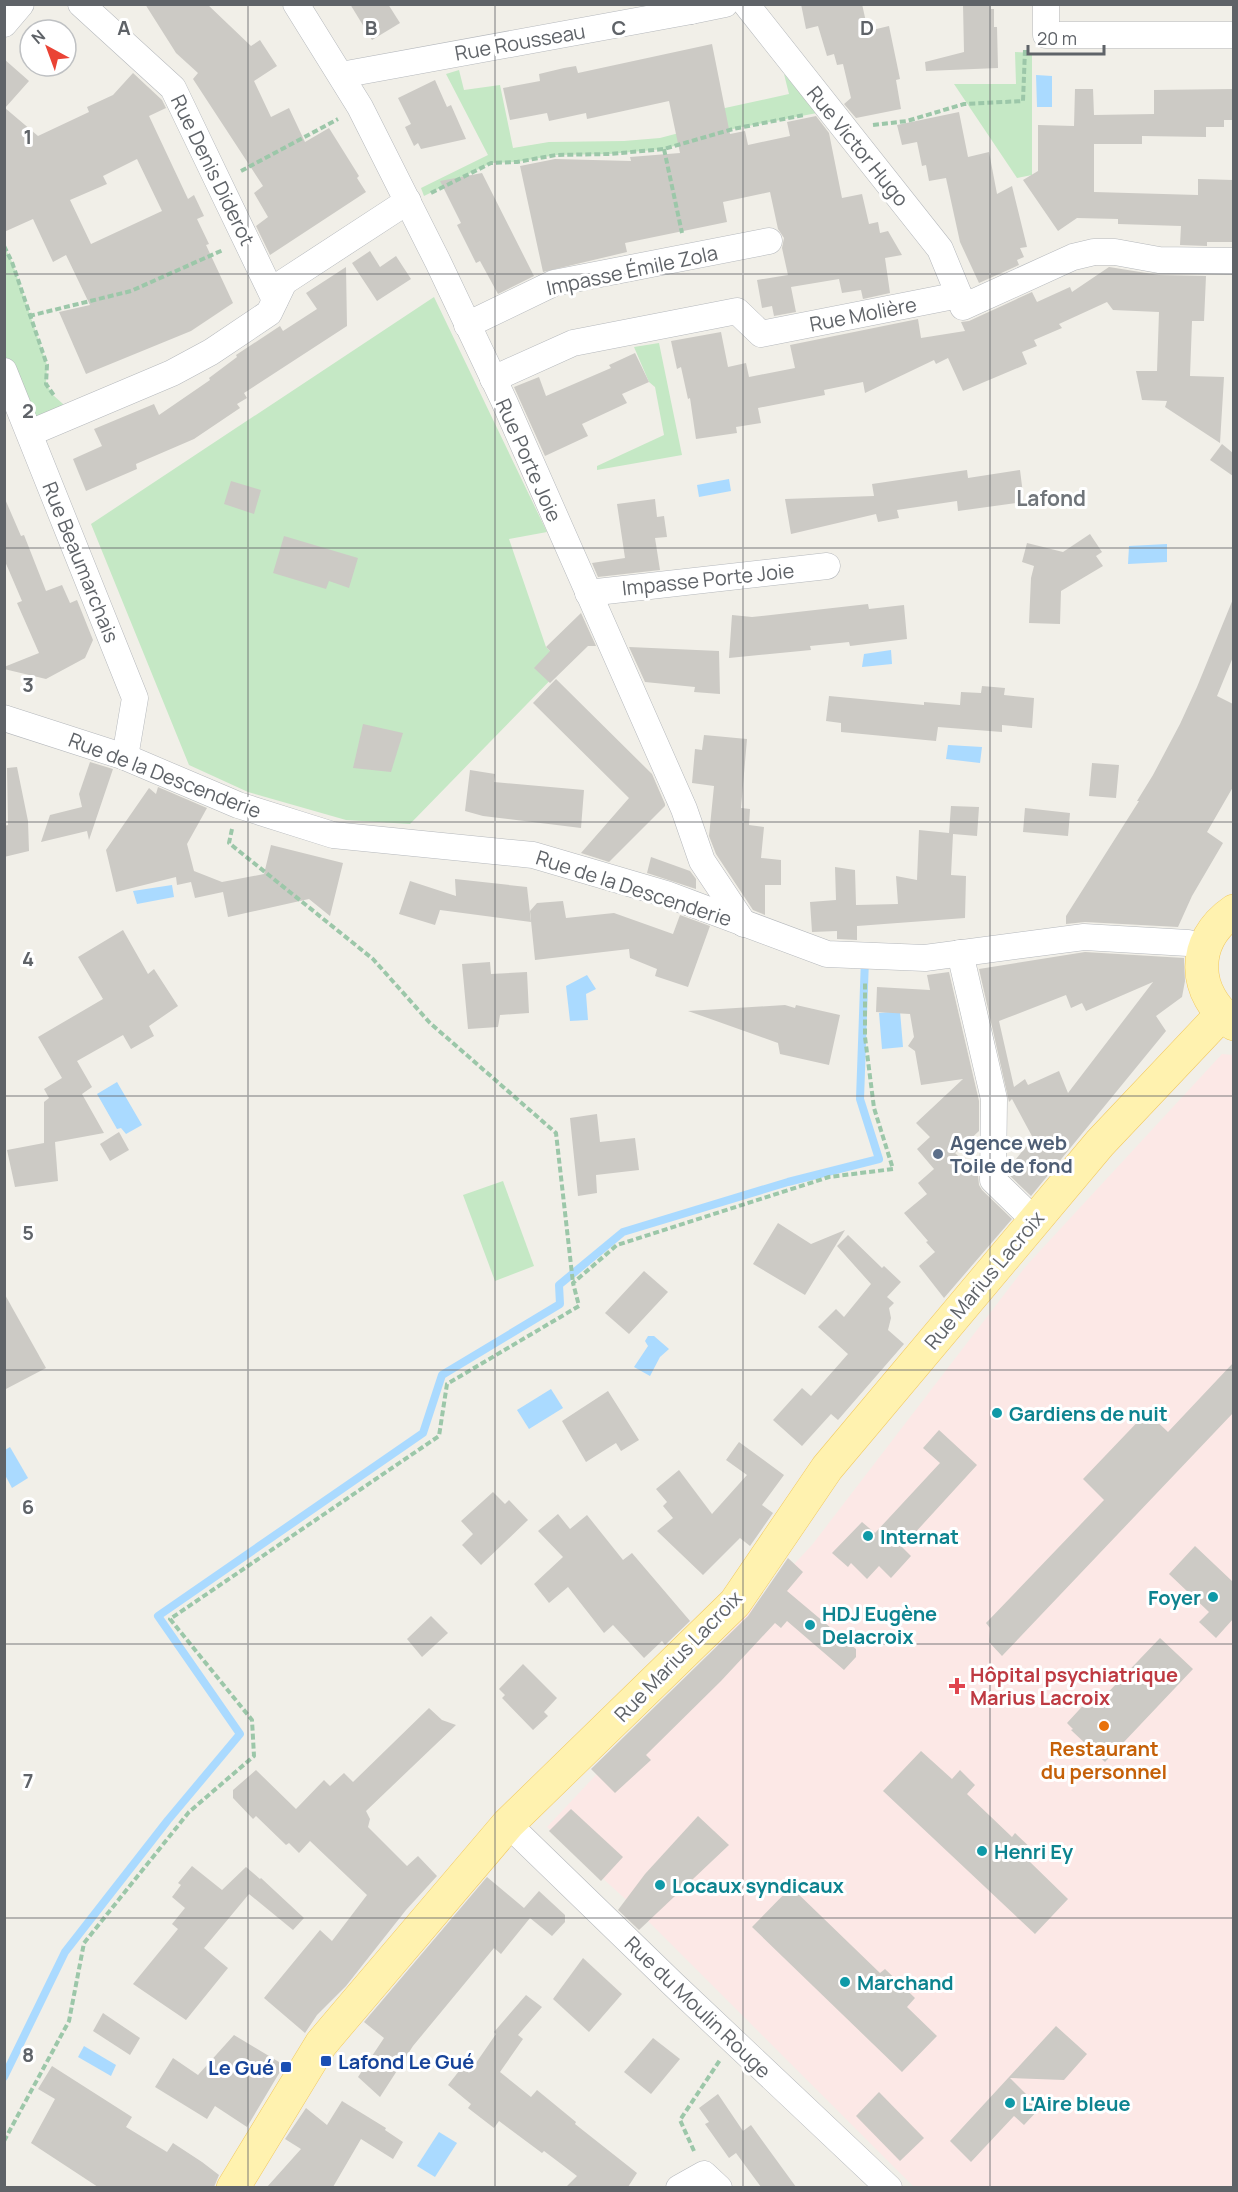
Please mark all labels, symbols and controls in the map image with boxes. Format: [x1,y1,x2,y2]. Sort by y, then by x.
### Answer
text: A [117,14,131,41]
text: B [365,14,378,41]
text: C [612,14,626,41]
text: D [860,14,874,41]
street label: Rue Rousseau [453,17,587,67]
north arrow [18,18,78,78]
scale bar [1028,18,1104,56]
text: N [27,25,50,49]
text: 20 m [1037,26,1077,50]
street label: Rue Victor Hugo [801,80,915,212]
street label: Rue Denis Diderot [165,90,261,250]
text: 1 [24,123,32,150]
street label: Impasse Émile Zola [544,239,720,301]
street label: Rue Molière [807,290,919,338]
street label: Rue Porte Joie [490,394,568,526]
text: 2 [22,397,34,424]
street label: Rue Beaumarchais [36,478,126,646]
district label: Lafond [1016,484,1086,512]
street label: Impasse Porte Joie [621,557,795,601]
text: 3 [22,671,34,698]
street label: Rue de la Descenderie [65,726,265,824]
street label: Rue de la Descenderie [533,844,735,932]
text: 4 [22,945,34,972]
place label: Agence web Toile de fond [950,1129,1073,1179]
marker: Agence web Toile de fond [931,1147,945,1161]
street label: Rue Marius Lacroix [918,1205,1050,1355]
text: 5 [22,1219,34,1246]
place label: Gardiens de nuit [1009,1400,1168,1427]
marker: Gardiens de nuit [990,1406,1004,1420]
text: 6 [22,1493,34,1520]
place label: Internat [880,1523,959,1550]
marker: Internat [861,1529,875,1543]
street label: Rue Marius Lacroix [608,1584,748,1728]
place label: Foyer [1148,1584,1201,1611]
marker: Foyer [1206,1590,1220,1604]
place label: HDJ Eugène Delacroix [822,1600,937,1650]
marker: HDJ Eugène Delacroix [803,1618,817,1632]
place label: Hôpital psychiatrique Marius Lacroix [970,1661,1178,1711]
marker: Hôpital psychiatrique Marius Lacroix [948,1677,966,1695]
marker: Restaurant du personnel [1097,1719,1111,1733]
place label: Restaurant du personnel [1041,1735,1167,1785]
text: 7 [23,1767,33,1794]
place label: Henri Ey [994,1838,1074,1865]
marker: Henri Ey [975,1844,989,1858]
place label: Locaux syndicaux [672,1872,844,1899]
marker: Locaux syndicaux [653,1878,667,1892]
street label: Rue du Moulin Rouge [619,1930,777,2084]
place label: Marchand [857,1969,954,1996]
marker: Marchand [838,1975,852,1989]
text: 8 [22,2041,34,2068]
place label: Lafond Le Gué [338,2048,474,2075]
place label: Le Gué [208,2054,274,2081]
marker: Lafond Le Gué [319,2054,333,2068]
marker: Le Gué [279,2060,293,2074]
place label: L'Aire bleue [1022,2090,1130,2117]
marker: L'Aire bleue [1003,2096,1017,2110]

